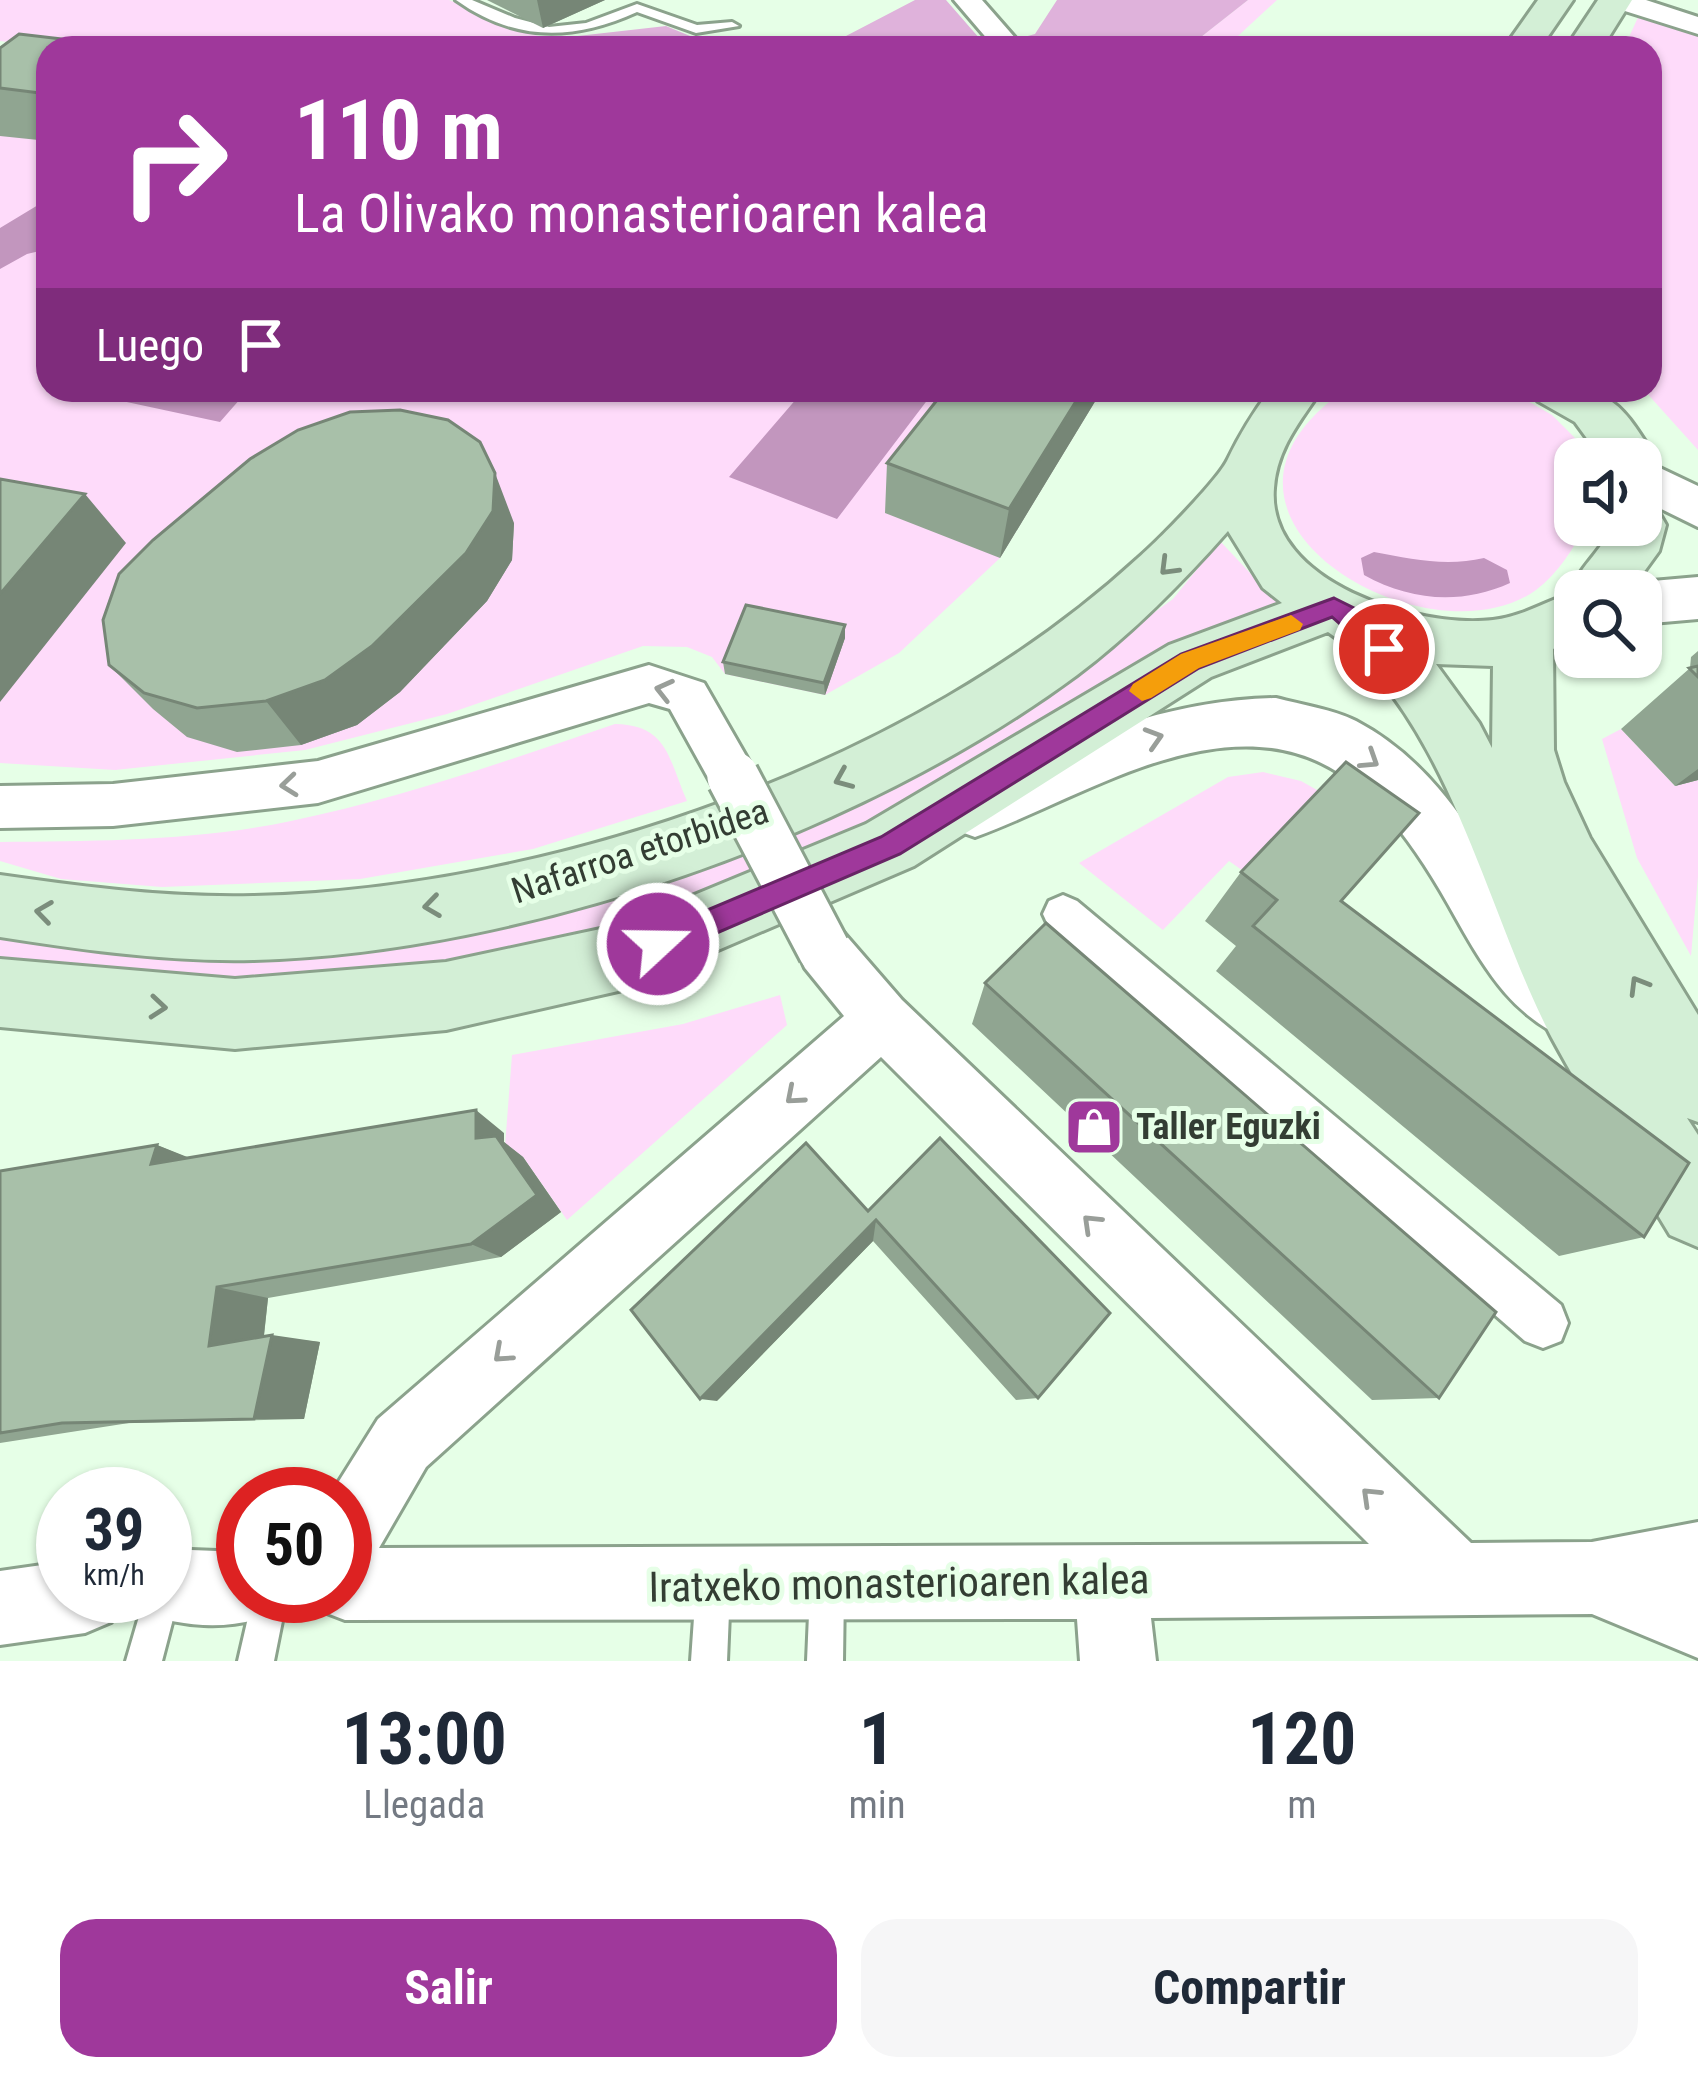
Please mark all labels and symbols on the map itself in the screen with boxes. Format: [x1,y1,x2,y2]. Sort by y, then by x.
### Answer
one-way arrow [1160,553,1182,575]
pin [1333,598,1435,700]
one-way arrow [654,679,675,704]
one-way arrow [1143,727,1164,752]
one-way arrow [1357,746,1379,768]
one-way arrow [834,765,855,789]
one-way arrow [279,772,299,798]
street label: Nafarroa etorbidea [506,790,774,912]
position arrow [595,881,721,1007]
one-way arrow [422,892,442,918]
one-way arrow [35,901,55,926]
one-way arrow [1630,976,1652,998]
one-way arrow [149,994,168,1020]
one-way arrow [786,1082,808,1103]
shop icon: Taller Eguzki [1063,1096,1125,1158]
place label: Taller Eguzki [1136,1106,1321,1148]
one-way arrow [1083,1216,1105,1238]
one-way arrow [494,1340,515,1361]
speed limit sign: 50 [216,1467,372,1623]
one-way arrow [1362,1488,1384,1510]
street label: Iratxeko monasterioaren kalea [648,1554,1150,1612]

